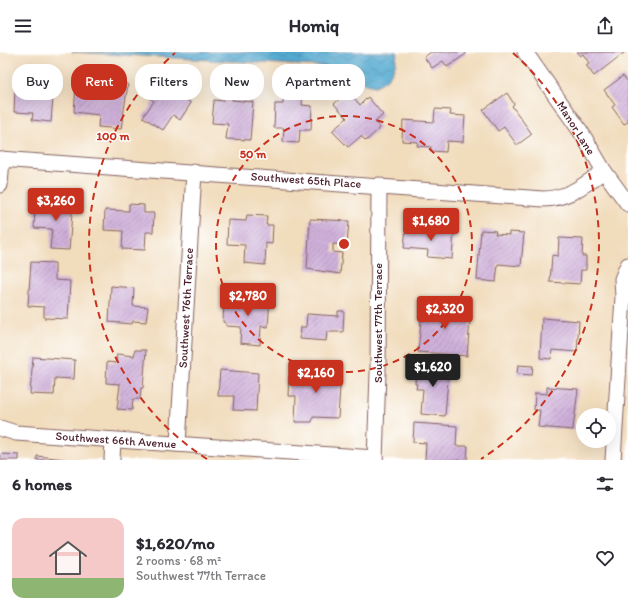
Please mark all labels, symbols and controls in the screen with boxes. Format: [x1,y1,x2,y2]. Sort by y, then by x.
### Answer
icon: menu [12,15,34,37]
text: Homiq [289,15,339,37]
icon: share [594,15,616,37]
chip: Buy [12,64,63,100]
chip: Rent [71,64,127,100]
chip: Filters [135,64,202,100]
chip: New [210,64,264,100]
chip: Apartment [272,64,365,100]
street label: Manor Lane [554,99,598,158]
text: 100 m [96,129,130,143]
text: 50 m [240,147,267,161]
street label: Southwest 65th Place [250,169,362,191]
pin: $3,260 [23,188,89,222]
text: $3,260 [37,193,75,208]
pin: $1,680 [398,208,464,242]
text: $1,680 [412,213,450,228]
centre of rings [337,237,351,251]
street label: Southwest 76th Terrace [176,247,196,368]
street label: Southwest 77th Terrace [371,263,385,383]
pin: $2,780 [215,283,281,317]
text: $2,780 [229,288,267,303]
pin: $2,320 [412,296,478,330]
text: $2,320 [426,301,464,316]
pin: $1,620 [400,354,466,388]
text: $1,620 [414,359,452,374]
pin: $2,160 [283,360,349,394]
text: $2,160 [297,365,335,380]
map controls [576,408,616,448]
button: locate [576,408,616,448]
street label: Southwest 66th Avenue [55,429,177,451]
icon: filters [594,473,616,495]
text: 6 homes [12,474,72,494]
text: $1,620/mo [136,533,215,553]
icon: home [44,534,92,582]
icon: heart [594,547,616,569]
text: 2 rooms · 68 m² [136,553,221,568]
text: Southwest 77th Terrace [136,568,266,583]

